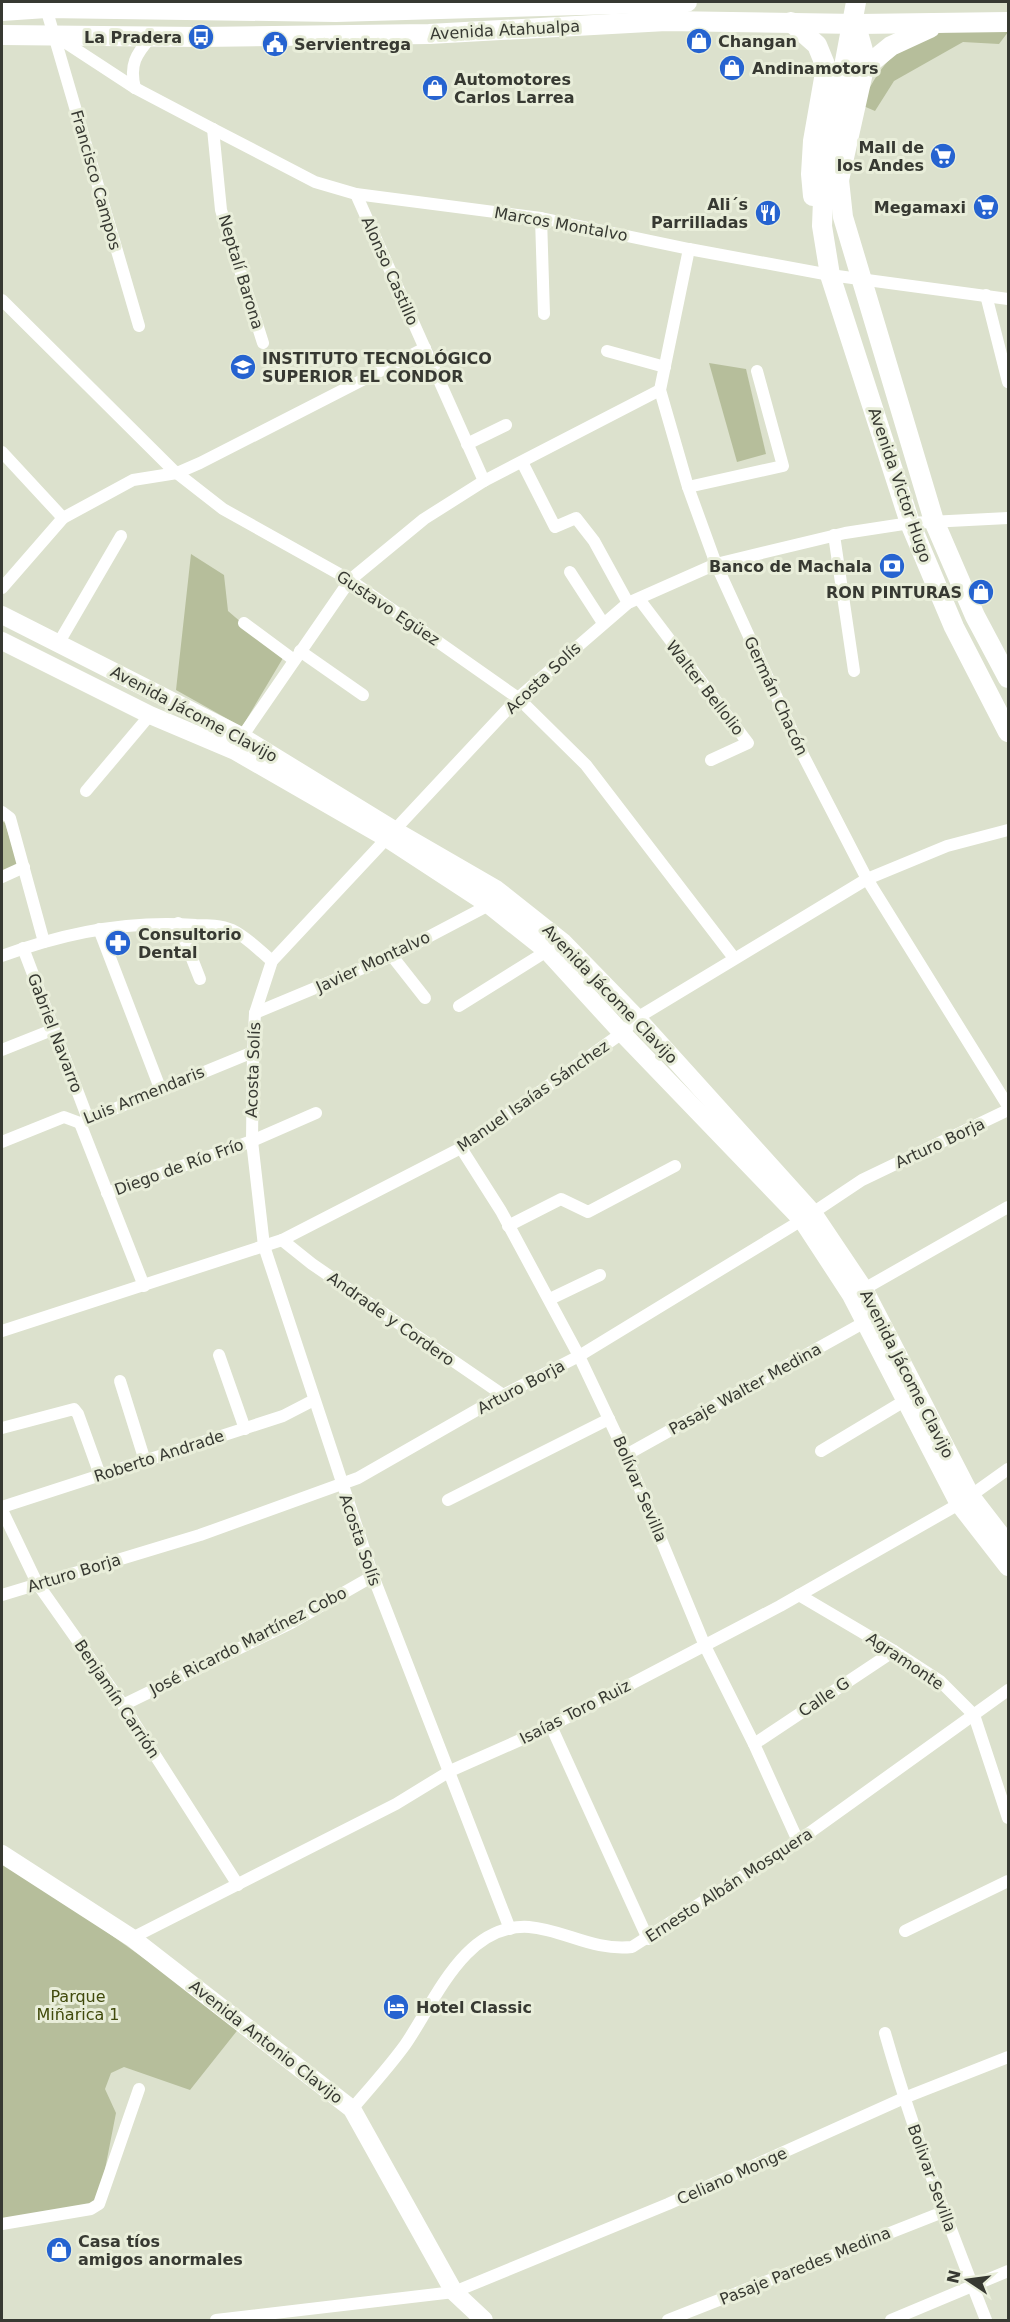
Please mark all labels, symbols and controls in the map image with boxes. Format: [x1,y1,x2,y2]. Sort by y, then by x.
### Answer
street label: Avenida Atahualpa [430,17,580,43]
bus stop icon: La Pradera [186,22,216,52]
shop icon: Changan [684,26,714,56]
place label: La Pradera [84,28,182,47]
public building icon: Servientrega [260,29,290,59]
place label: Changan [718,32,797,51]
place label: Servientrega [294,35,411,54]
shop icon: Andinamotors [717,53,747,83]
place label: Andinamotors [752,59,879,78]
place label: Automotores Carlos Larrea [454,70,574,107]
shop icon: Automotores Carlos Larrea [420,73,450,103]
street label: Francisco Campos [67,108,125,252]
place label: Mall de los Andes [837,138,924,175]
supermarket icon: Mall de los Andes [928,141,958,171]
supermarket icon: Megamaxi [971,192,1001,222]
place label: Ali´s Parrilladas [651,195,748,232]
restaurant icon: Ali´s Parrilladas [753,198,783,228]
place label: Megamaxi [874,198,966,217]
street label: Marcos Montalvo [493,203,629,245]
street label: Neptalí Barona [215,212,267,332]
street label: Alonso Castillo [357,214,423,328]
place label: INSTITUTO TECNOLÓGICO SUPERIOR EL CONDOR [262,349,492,386]
school or university icon: INSTITUTO TECNOLÓGICO SUPERIOR EL CONDOR [228,352,258,382]
street label: Avenida Victor Hugo [865,405,935,565]
bank icon: Banco de Machala [877,551,907,581]
place label: Banco de Machala [709,557,872,576]
street label: Gustavo Egüez [333,567,443,649]
shop icon: RON PINTURAS [966,577,996,607]
place label: RON PINTURAS [826,583,962,602]
street label: Germán Chacón [740,634,812,758]
street label: Walter Bellolio [662,637,748,739]
street label: Acosta Solís [501,638,585,718]
street label: Avenida Jácome Clavijo [107,662,281,766]
street label: Avenida Jácome Clavijo [539,920,681,1068]
place label: Consultorio Dental [138,925,242,962]
street label: Javier Montalvo [312,927,433,997]
pharmacy icon: Consultorio Dental [103,928,133,958]
street label: Gabriel Navarro [24,971,86,1095]
street label: Acosta Solís [242,1022,264,1118]
street label: Manuel Isaías Sánchez [453,1036,613,1156]
street label: Luis Armendaris [81,1062,207,1128]
street label: Arturo Borja [892,1114,988,1172]
street label: Diego de Río Frío [112,1135,246,1199]
street label: Andrade y Cordero [324,1268,458,1370]
street label: Avenida Jácome Clavijo [856,1287,958,1461]
street label: Pasaje Walter Medina [665,1339,825,1439]
street label: Arturo Borja [474,1356,568,1418]
street label: Roberto Andrade [92,1426,226,1486]
street label: Bolívar Sevilla [609,1433,671,1545]
street label: Acosta Solís [335,1492,385,1588]
street label: Arturo Borja [25,1550,123,1596]
street label: José Ricardo Martínez Cobo [145,1583,350,1700]
street label: Agramonte [863,1628,947,1694]
street label: Benjamín Carrión [70,1636,164,1762]
street label: Calle G [795,1673,853,1721]
street label: Isaías Toro Ruiz [516,1676,634,1748]
street label: Ernesto Albán Mosquera [642,1824,816,1946]
street label: Avenida Antonio Clavijo [186,1976,346,2108]
park label: Parque Miñarica 1 [36,1987,120,2024]
hotel icon: Hotel Classic [381,1992,411,2022]
place label: Hotel Classic [416,1998,532,2017]
street label: Bolivar Sevilla [904,2122,960,2234]
street label: Celiano Monge [674,2143,790,2209]
street label: Pasaje Paredes Medina [717,2223,893,2309]
place label: Casa tíos amigos anormales [78,2232,243,2269]
shop icon: Casa tíos amigos anormales [44,2235,74,2265]
north arrow [938,2250,998,2310]
text: N [943,2268,965,2285]

